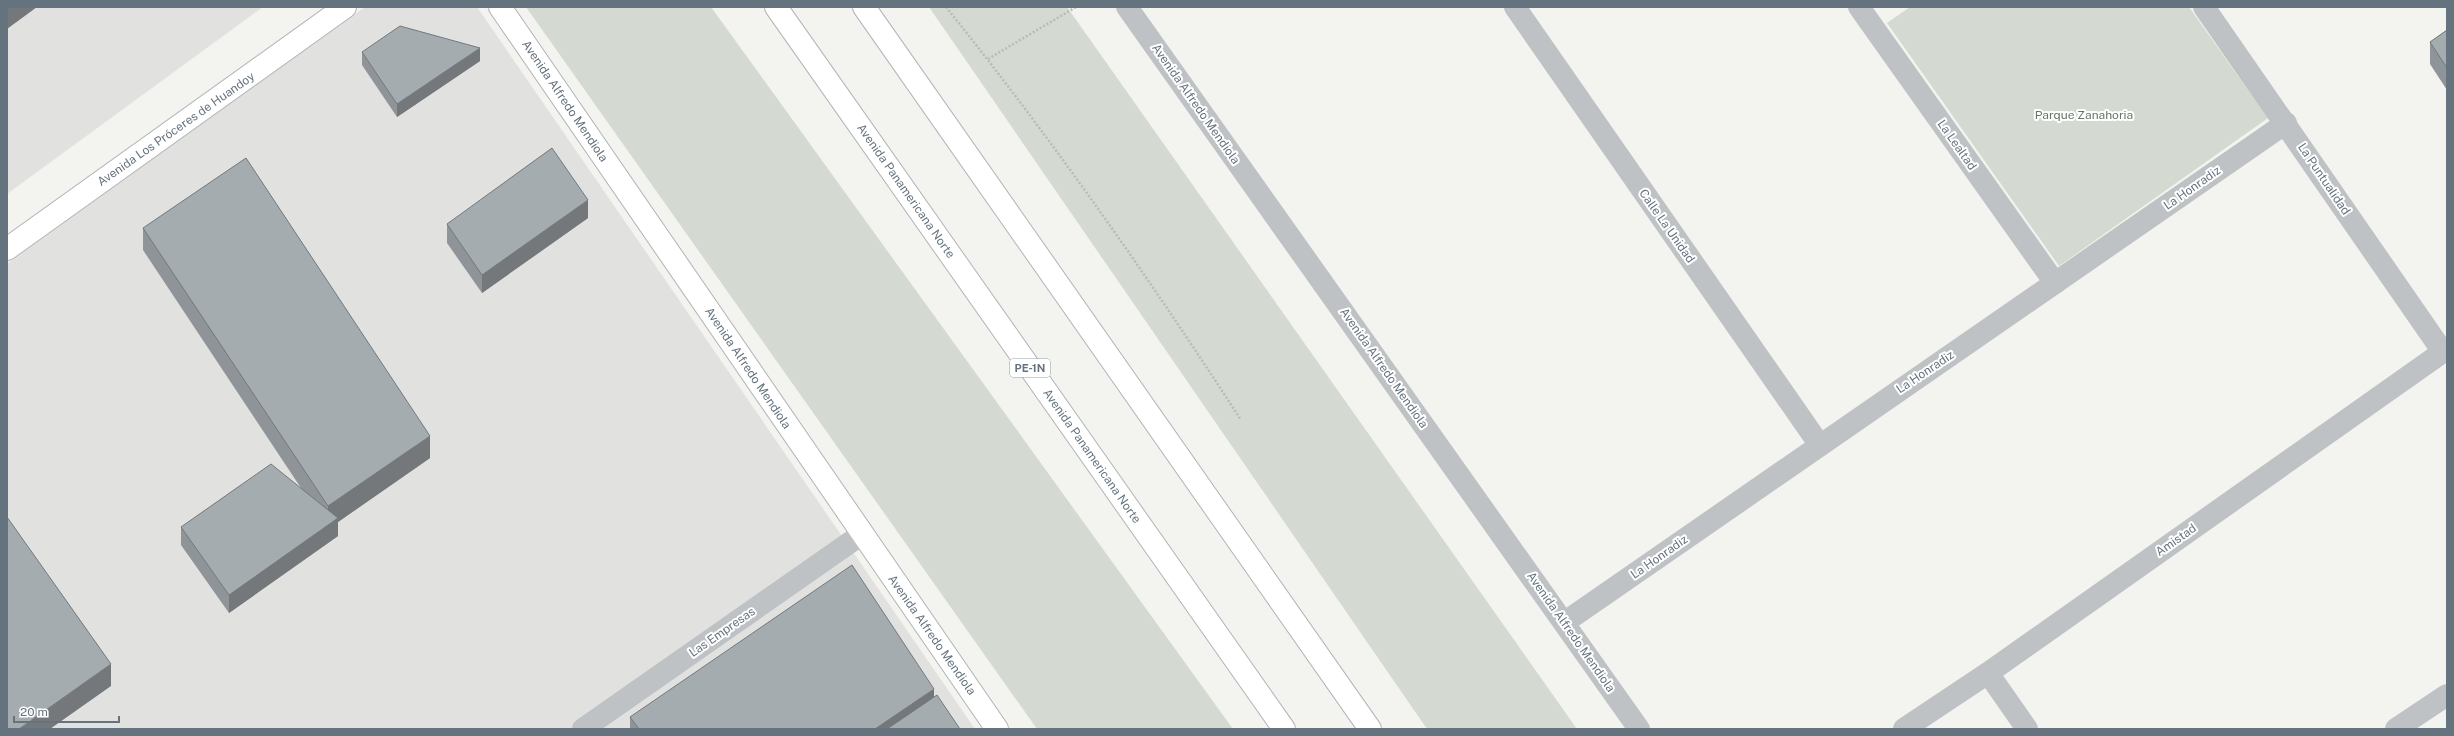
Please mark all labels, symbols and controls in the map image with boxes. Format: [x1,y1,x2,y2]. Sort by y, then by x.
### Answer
street label: Avenida Alfredo Mendiola [519,38,611,164]
street label: Avenida Alfredo Mendiola [1149,41,1243,167]
street label: Avenida Los Próceres de Huandoy [95,69,258,189]
park label: Parque Zanahoria [2035,108,2133,122]
street label: La Lealtad [1935,117,1979,173]
street label: Avenida Panamericana Norte [854,121,958,261]
street label: La Puntualidad [2295,141,2353,217]
street label: La Honradiz [2161,163,2223,213]
street label: Calle La Unidad [1636,186,1698,266]
street label: Avenida Alfredo Mendiola [702,305,794,431]
street label: Avenida Alfredo Mendiola [1337,305,1431,431]
street label: La Honradiz [1894,348,1957,396]
road number: PE-1N [1010,359,1050,377]
street label: Avenida Panamericana Norte [1040,386,1144,526]
street label: Amistad [2153,521,2199,559]
street label: La Honradiz [1628,532,1690,582]
street label: Avenida Alfredo Mendiola [1524,569,1618,695]
street label: Avenida Alfredo Mendiola [885,572,979,698]
street label: Las Empresas [686,604,758,660]
scale bar [14,698,119,724]
text: 20 m [20,705,48,719]

